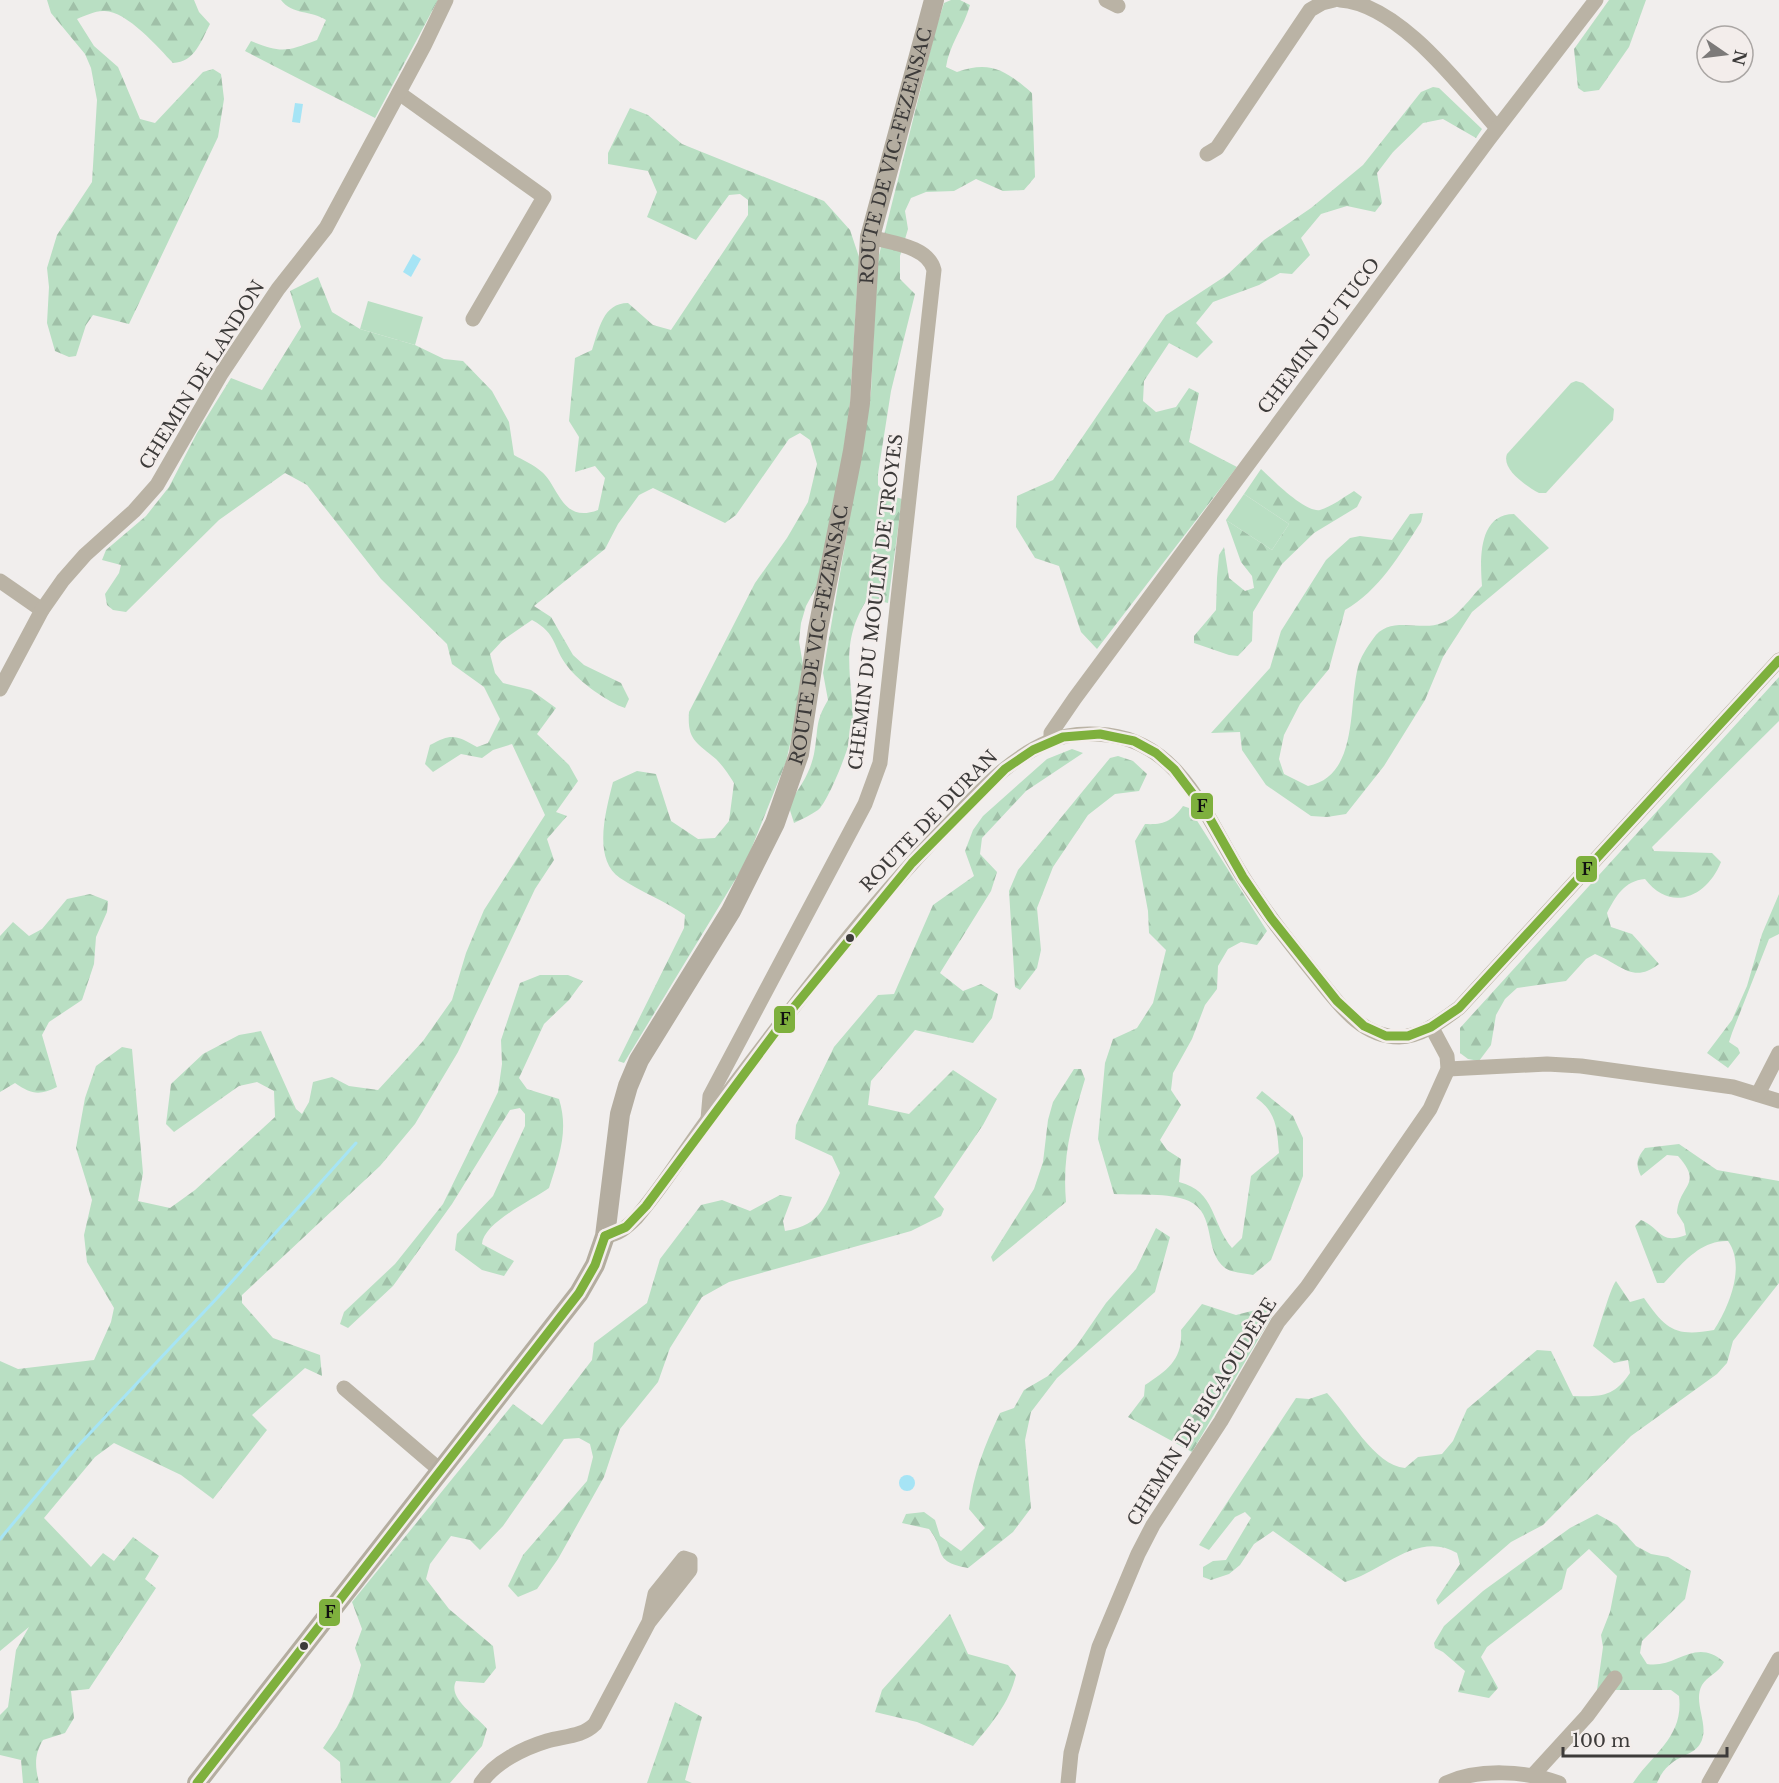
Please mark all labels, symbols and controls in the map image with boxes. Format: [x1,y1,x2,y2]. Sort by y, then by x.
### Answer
north arrow [1695,24,1755,84]
street label: ROUTE DE VIC-FEZENSAC [856,26,937,285]
text: N [1728,48,1751,67]
street label: CHEMIN DU TUCO [1253,254,1385,418]
street label: CHEMIN DE LANDON [135,276,269,474]
street label: CHEMIN DU MOULIN DE TROYES [844,433,908,771]
street label: ROUTE DE VIC-FEZENSAC [785,503,853,768]
street label: ROUTE DE DURAN [856,746,1002,896]
line badge: F [1190,792,1214,820]
text: F [1196,796,1208,816]
line badge: F [1575,855,1598,883]
text: F [1581,859,1593,879]
unlabelled marker [844,932,856,944]
line badge: F [773,1005,796,1034]
text: F [779,1009,791,1029]
street label: CHEMIN DE BIGAOUDÈRE [1122,1293,1281,1530]
line badge: F [318,1598,341,1627]
text: F [324,1602,336,1622]
unlabelled marker [298,1640,310,1652]
scale bar [1563,1720,1726,1758]
text: 100 m [1572,1730,1630,1752]

